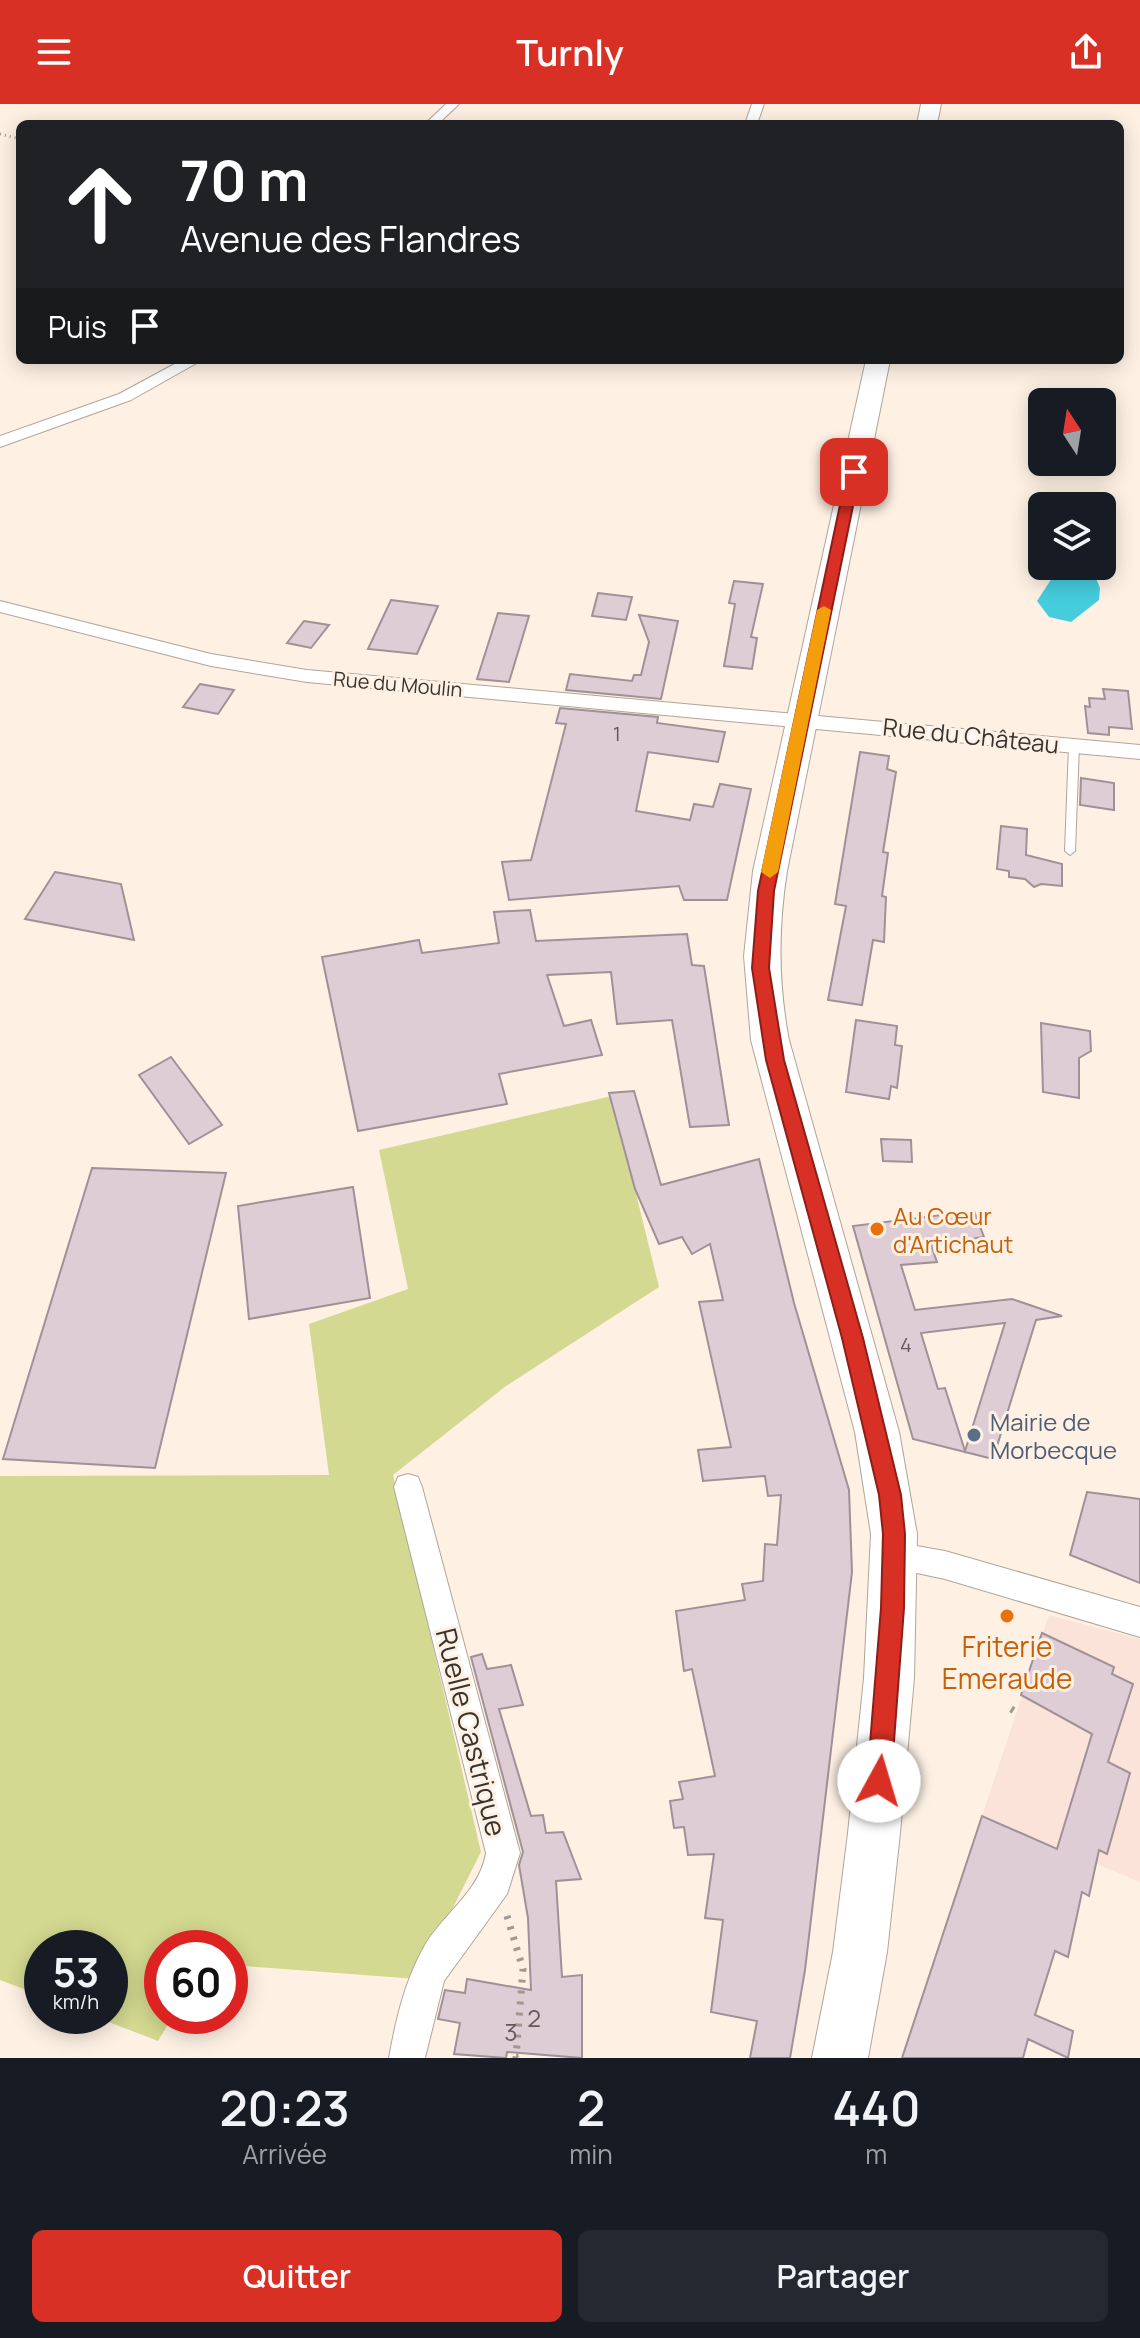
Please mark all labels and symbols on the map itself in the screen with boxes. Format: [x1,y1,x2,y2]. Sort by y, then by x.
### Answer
north arrow [1028,388,1116,476]
pin [820,438,888,506]
street label: Rue du Moulin [332,665,464,703]
street label: Rue du Château [881,709,1061,761]
house number: 1 [613,720,621,747]
place label: Au Cœur d'Artichaut [893,1199,1013,1260]
marker: Au Cœur d'Artichaut [868,1220,886,1238]
house number: 4 [900,1331,912,1358]
place label: Mairie de Morbecque [990,1405,1117,1466]
marker: Mairie de Morbecque [965,1426,983,1444]
marker: Friterie Emeraude [998,1607,1016,1625]
street label: Ruelle Castrique [428,1624,516,1840]
place label: Friterie Emeraude [942,1627,1072,1697]
position arrow [837,1739,921,1823]
speed limit sign: 60 [144,1930,248,2034]
house number: 2 [527,2001,541,2034]
house number: 3 [504,2015,518,2048]

